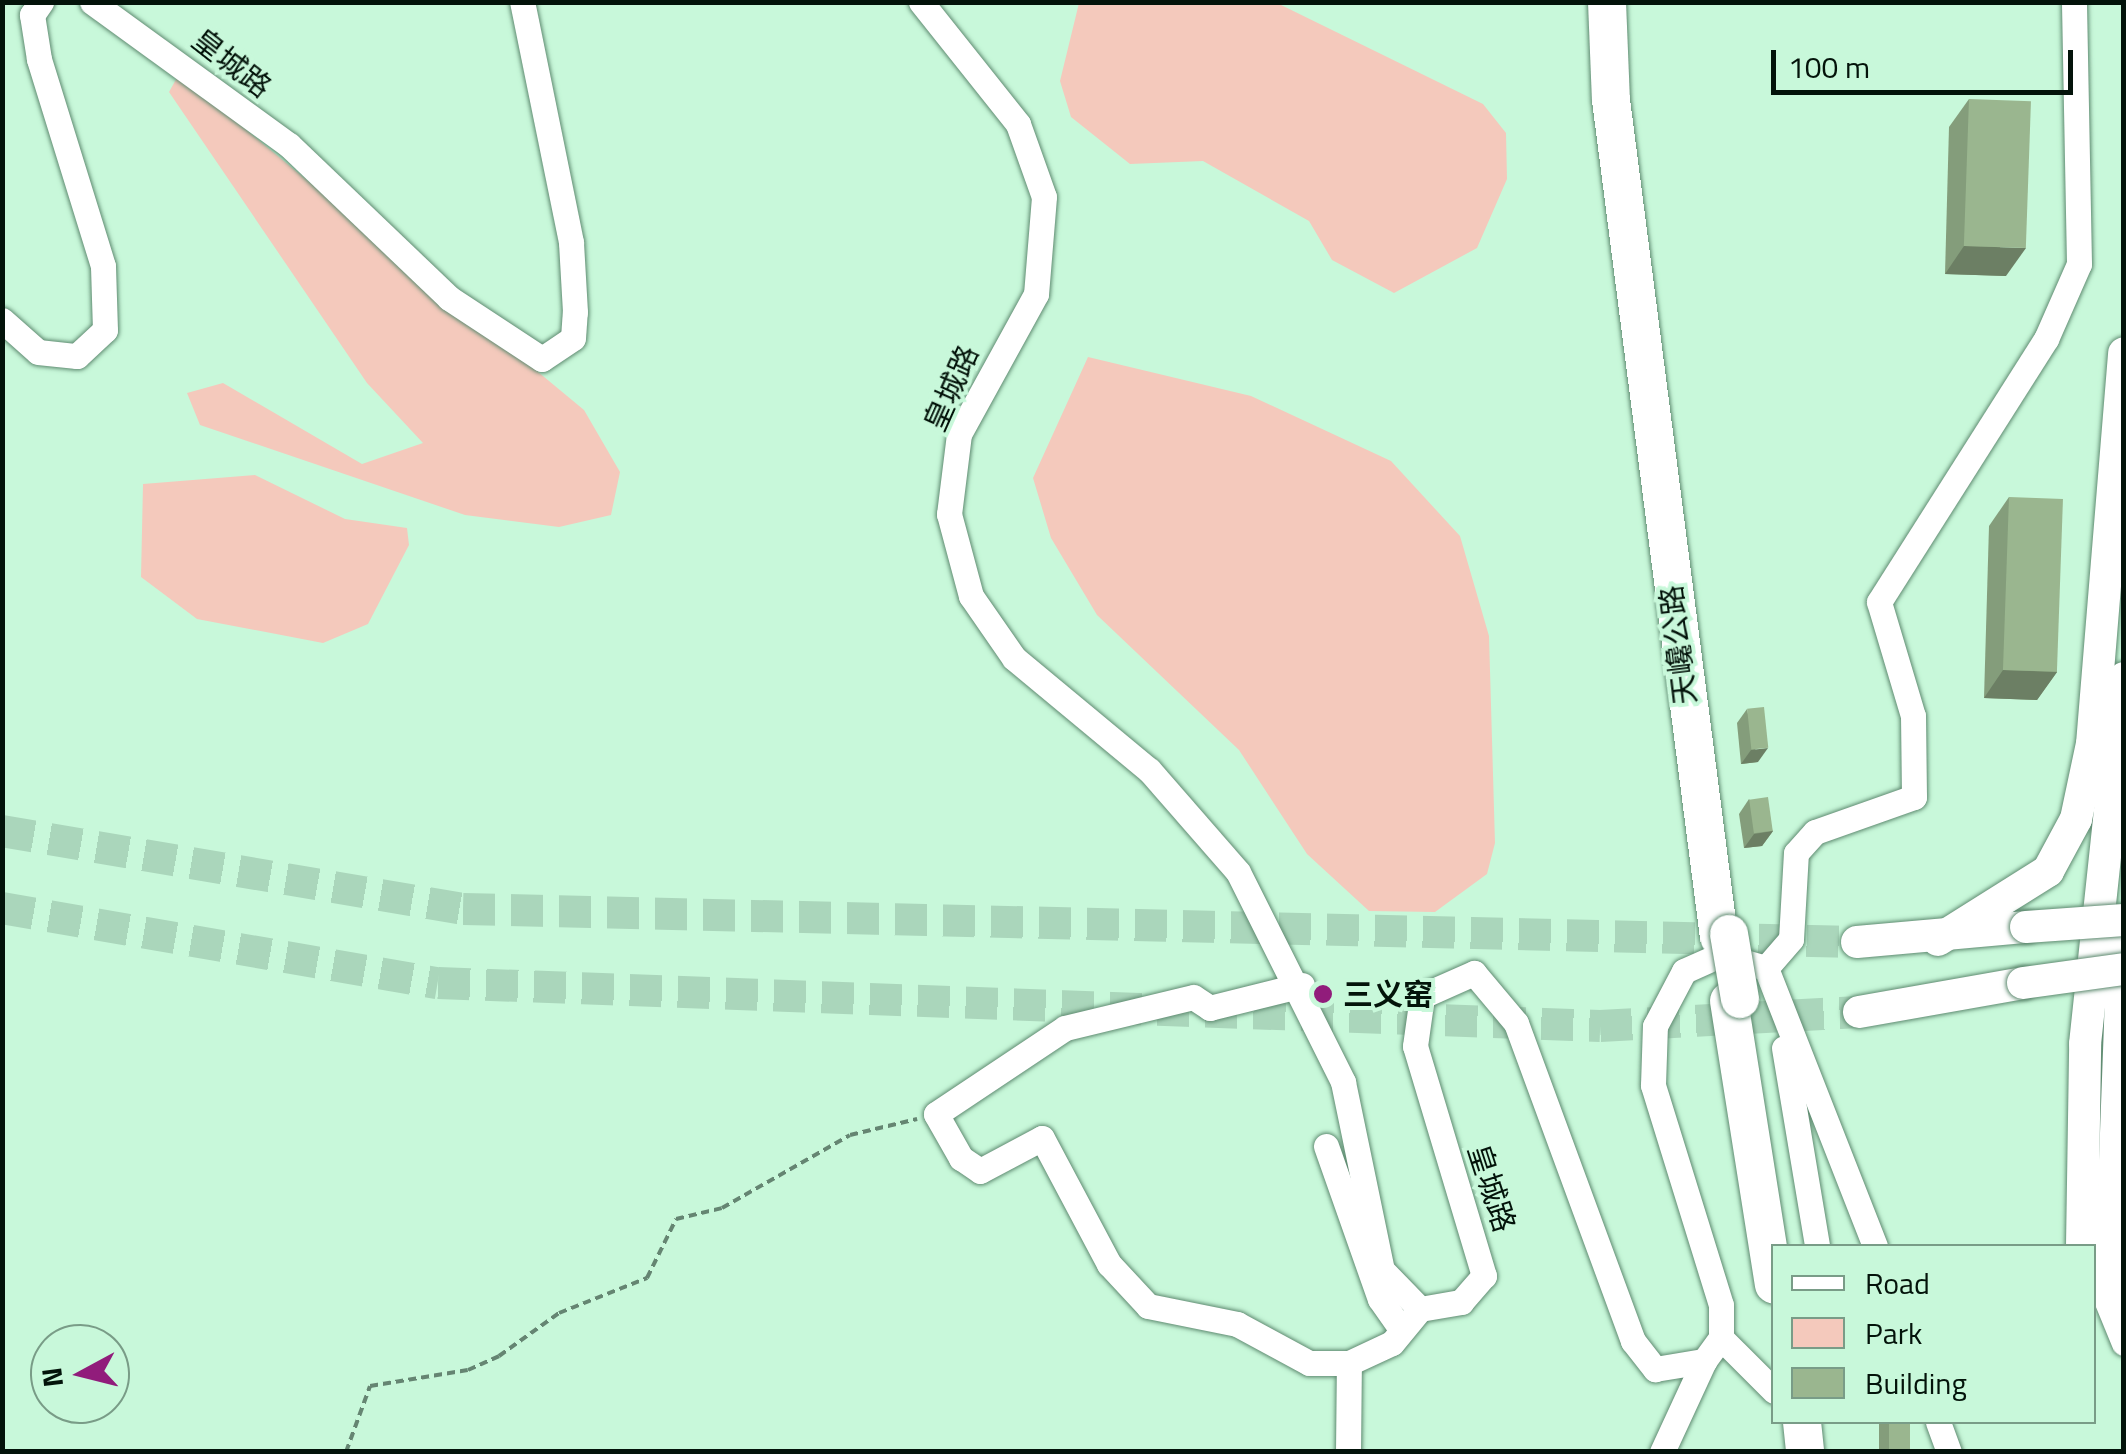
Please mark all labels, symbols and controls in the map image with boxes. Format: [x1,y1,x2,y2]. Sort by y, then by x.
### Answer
street label: 皇城路 [185,21,279,105]
scale bar [1776,30,2078,92]
text: 100 m [1788,44,1870,90]
street label: 皇城路 [916,340,986,436]
street label: 天巉公路 [1653,583,1703,707]
place label: 三义窑 [1343,976,1433,1012]
marker: 三义窑 [1312,983,1334,1005]
street label: 皇城路 [1461,1140,1523,1236]
legend [1771,1244,2096,1424]
text: Road [1865,1260,1930,1306]
text: Park [1865,1310,1922,1356]
north arrow [30,1324,130,1424]
text: Building [1865,1360,1967,1406]
text: N [29,1365,74,1390]

